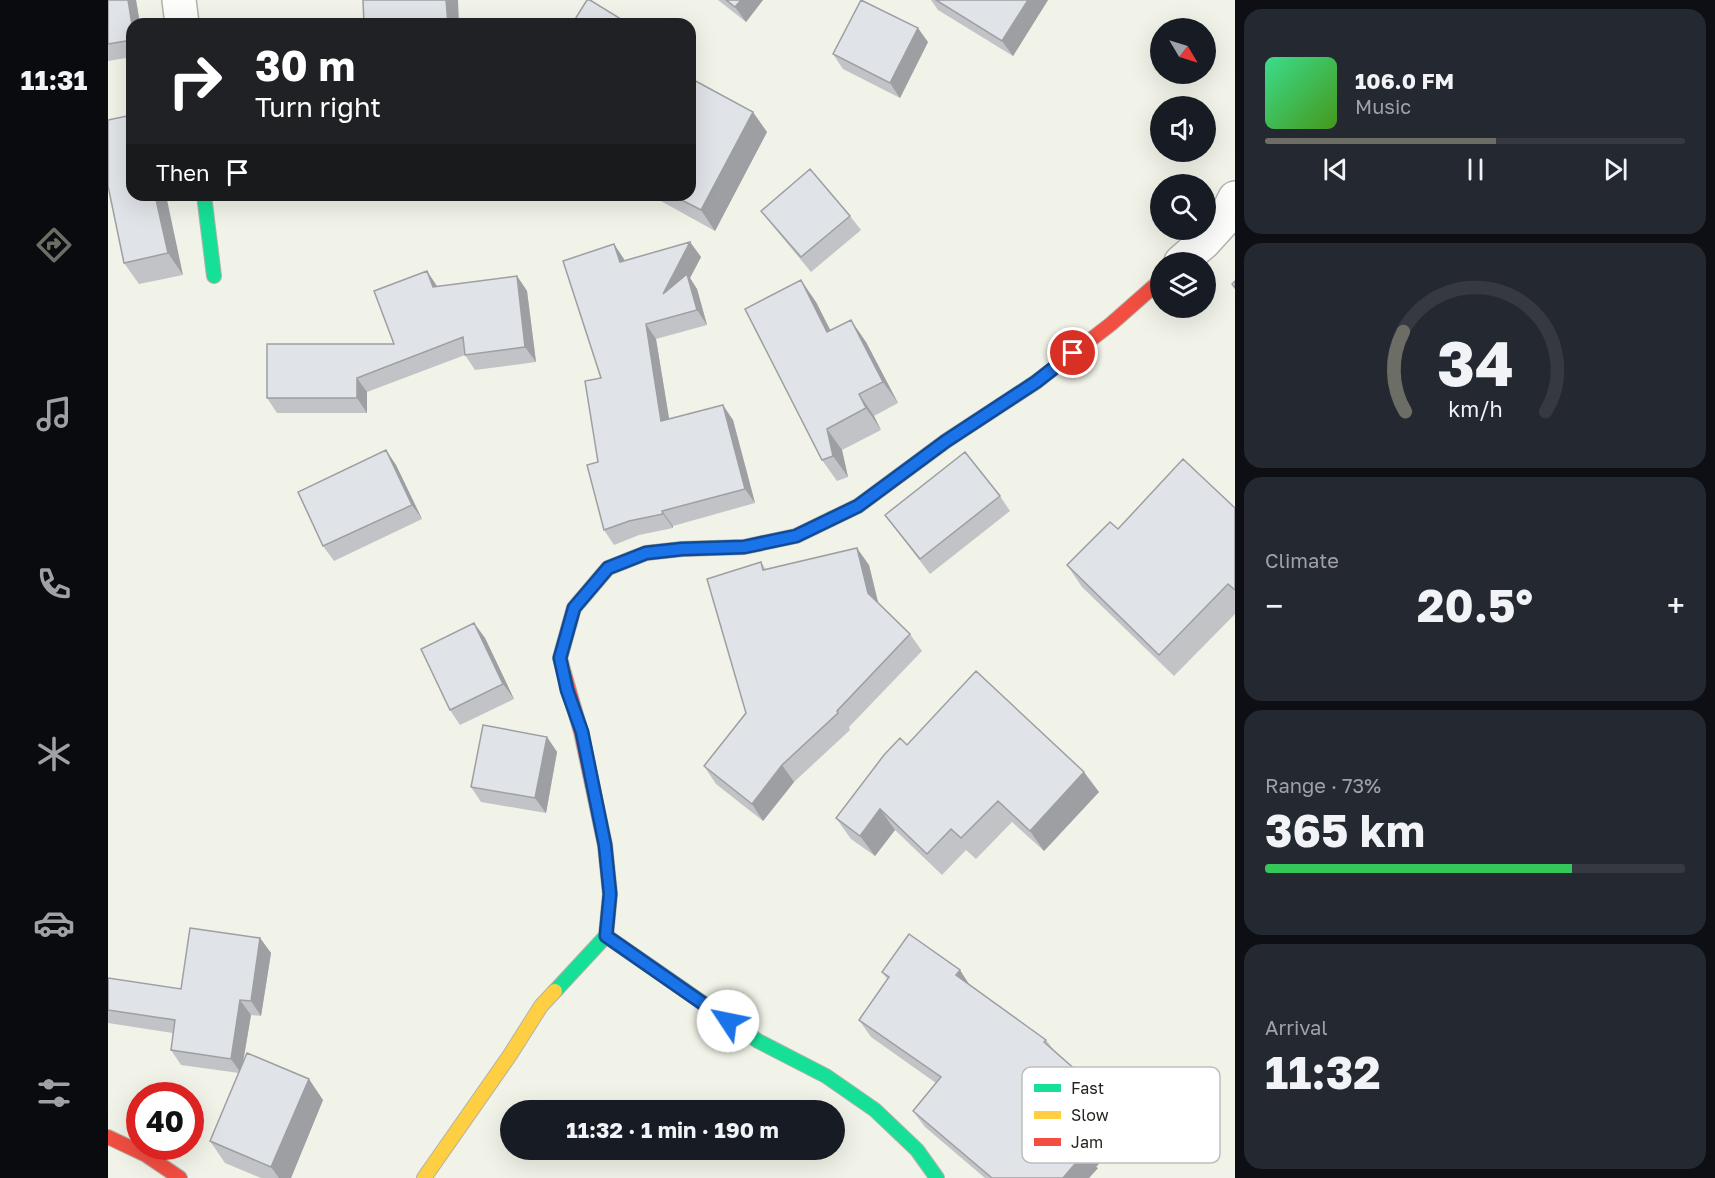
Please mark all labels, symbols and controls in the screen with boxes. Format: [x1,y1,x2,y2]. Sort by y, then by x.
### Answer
north arrow [1150,18,1216,84]
map controls [1150,18,1216,318]
text: 30 m [255,40,355,90]
icon: right [156,42,234,120]
text: 11:31 [21,64,87,96]
text: 106.0 FM [1355,67,1454,94]
text: Turn right [255,91,381,123]
text: Music [1355,94,1411,118]
button: sound [1150,96,1216,162]
icon: previous [1319,153,1352,186]
icon: pause [1459,153,1492,186]
icon: next [1599,153,1632,186]
icon: arrive [221,156,254,189]
text: Then [156,159,209,186]
button: search [1150,174,1216,240]
icon: directions [33,224,75,266]
button: layers [1150,252,1216,318]
text: 34 [1436,325,1514,400]
pin [1047,327,1098,378]
icon: arrive [1056,336,1089,369]
icon: music [33,393,75,435]
text: km/h [1448,397,1502,423]
text: Climate [1265,548,1339,572]
icon: phone [33,563,75,605]
text: 20.5° [1417,578,1533,632]
text: − [1265,586,1283,625]
text: + [1667,586,1685,625]
icon: climate [33,733,75,775]
text: Range · 73% [1265,773,1381,797]
text: 365 km [1265,803,1425,857]
icon: car [33,902,75,944]
position arrow [696,989,760,1053]
text: Arrival [1265,1015,1328,1039]
text: 11:32 [1265,1045,1381,1099]
legend [1022,1067,1220,1163]
icon: filters [33,1072,75,1114]
text: Fast [1071,1078,1104,1098]
speed limit sign: 40 [126,1082,204,1160]
text: Slow [1071,1105,1109,1125]
text: 11:32 · 1 min · 190 m [566,1116,779,1143]
text: Jam [1071,1132,1103,1152]

